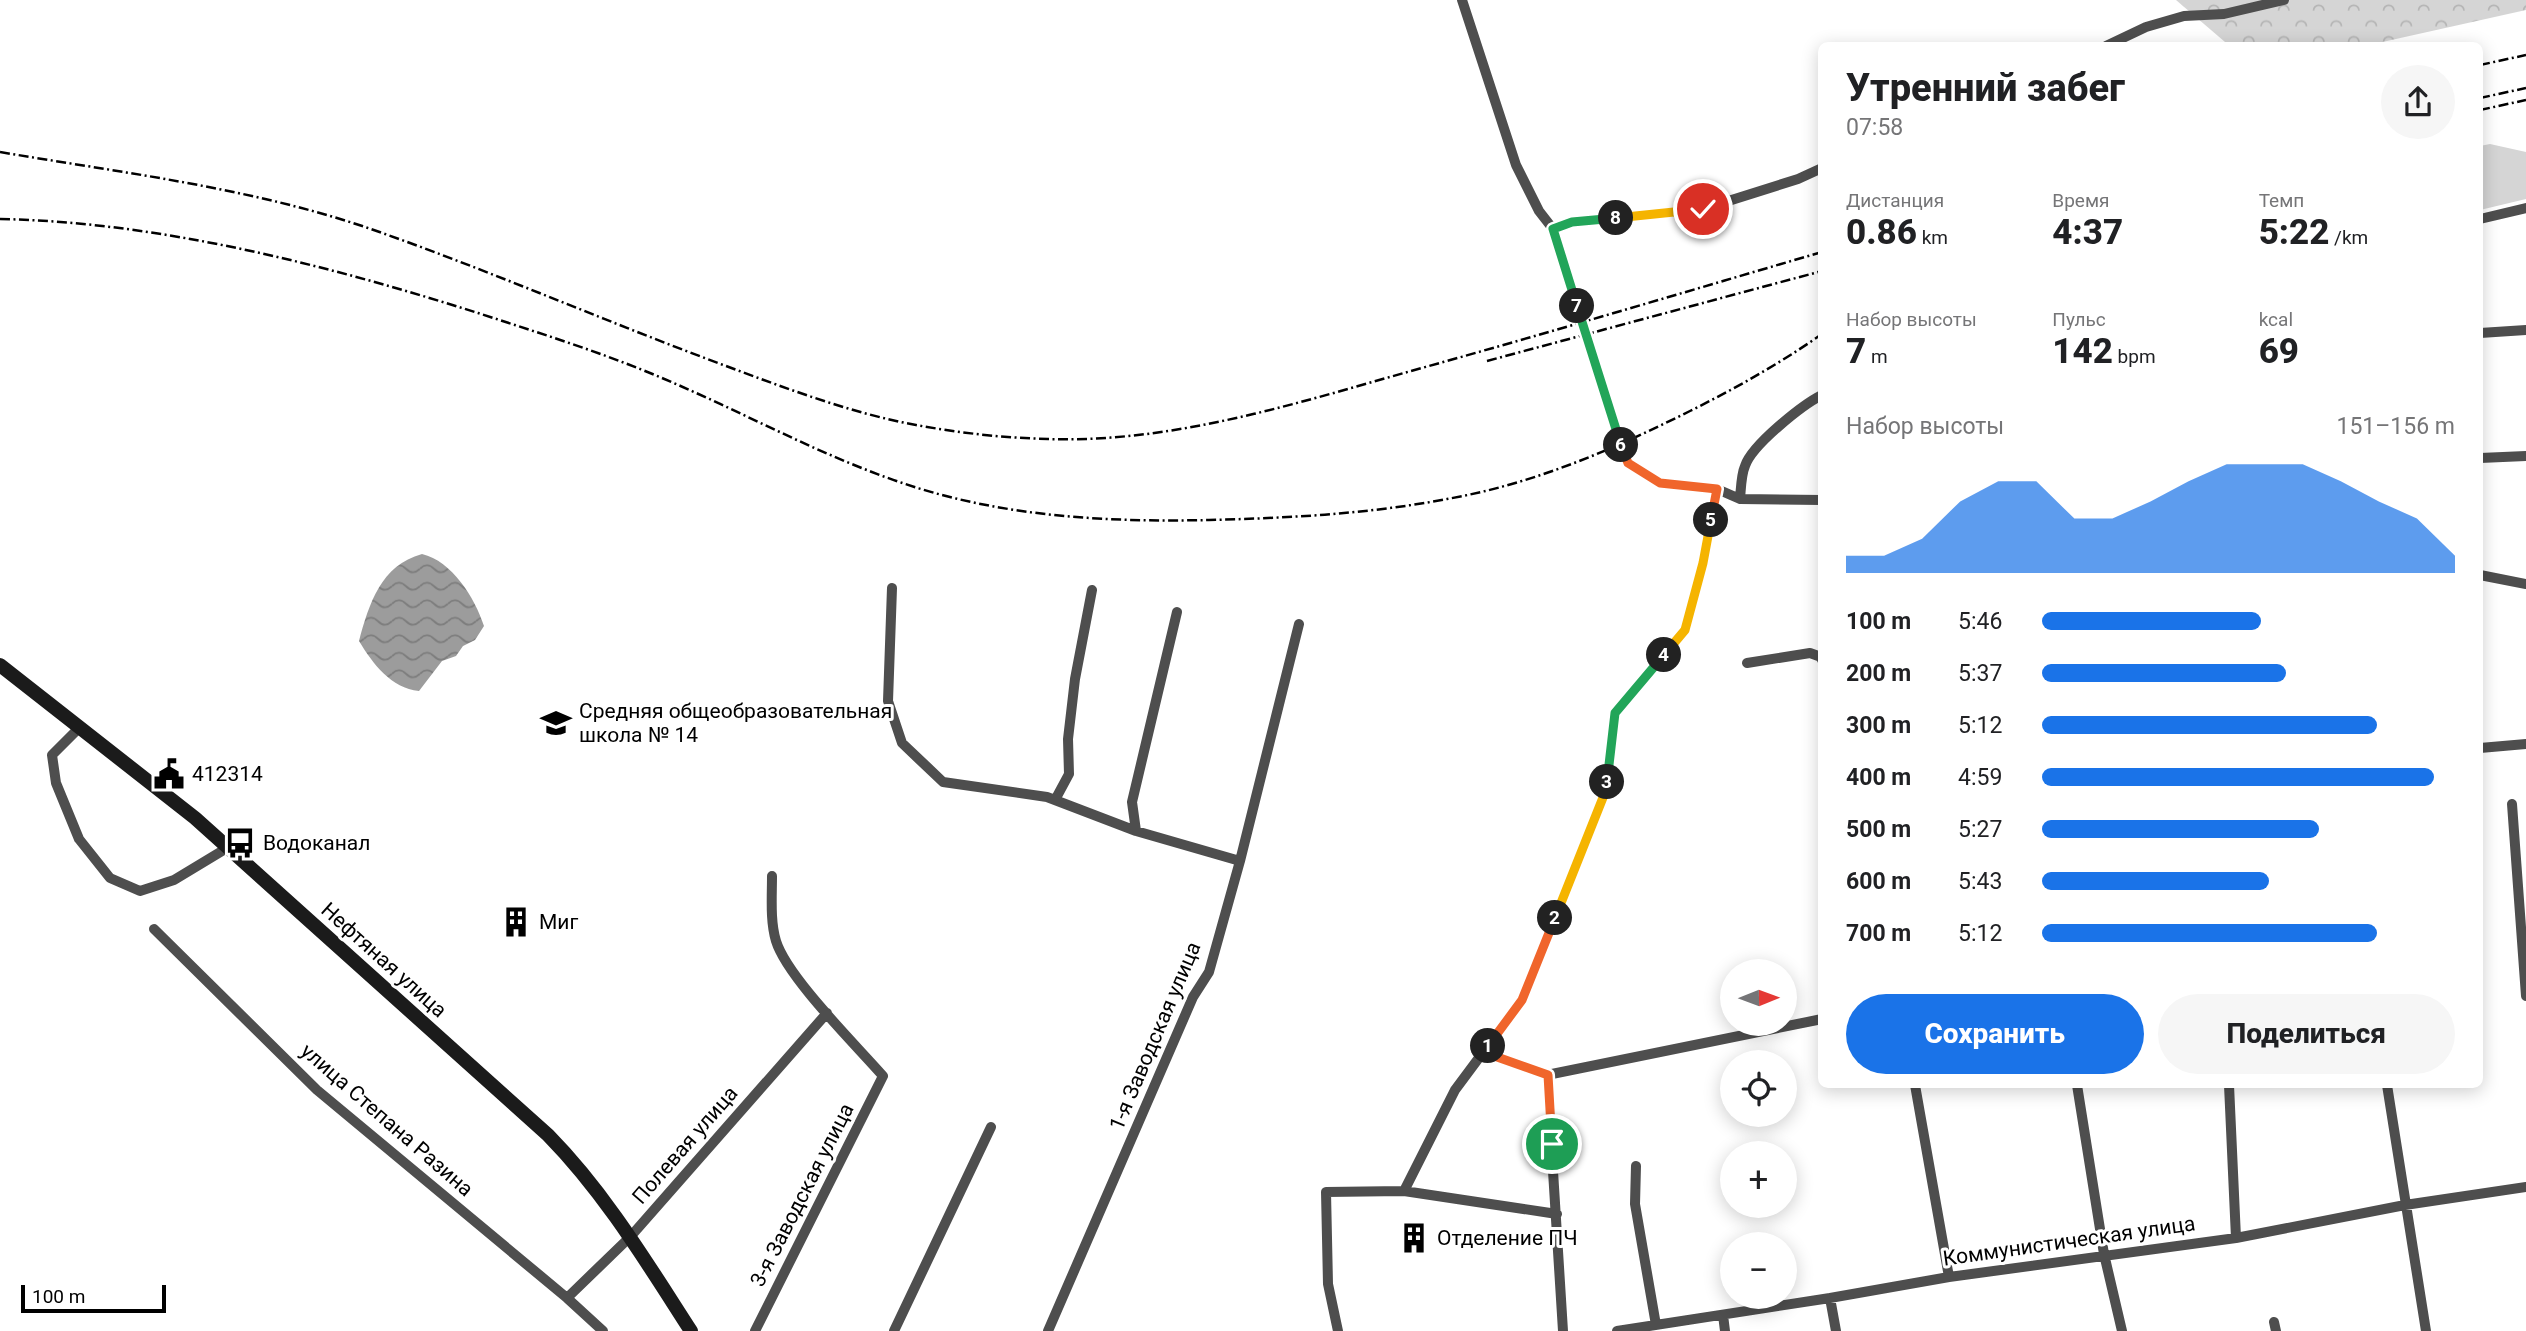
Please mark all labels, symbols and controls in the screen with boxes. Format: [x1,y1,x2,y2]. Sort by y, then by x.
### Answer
button: share [2381,65,2455,139]
text: Утренний забег [1846,66,2125,110]
text: 07:58 [1846,114,1903,141]
pin [1673,179,1733,239]
text: Дистанция [1846,189,1944,212]
text: Время [2052,189,2109,212]
text: Темп [2259,189,2304,212]
icon: check [1684,190,1722,228]
pin: 8 [1598,200,1634,235]
text: 8 [1610,206,1621,229]
text: 0.86 [1846,212,1917,253]
text: 4:37 [2052,212,2123,253]
text: 5:22 [2259,212,2329,253]
text: km [1917,226,1948,249]
text: /km [2329,226,2368,249]
pin: 7 [1560,288,1594,324]
text: 7 [1571,294,1582,317]
text: Набор высоты [1846,308,1977,331]
text: Пульс [2052,308,2106,331]
text: kcal [2259,308,2293,331]
text: 7 [1846,331,1866,372]
text: 142 [2052,331,2113,372]
text: 69 [2259,331,2299,372]
text: m [1866,345,1888,368]
text: bpm [2113,345,2156,368]
text: Набор высоты [1846,413,2004,440]
text: 151–156 m [2336,413,2455,440]
pin: 6 [1604,428,1638,462]
text: 6 [1615,433,1626,456]
pin: 5 [1694,503,1728,538]
text: 5 [1705,508,1716,531]
text: 100 m [1846,608,1911,635]
text: 5:46 [1958,608,2002,635]
pin: 4 [1646,638,1682,672]
text: 4 [1658,643,1669,666]
text: 200 m [1846,660,1911,687]
text: 5:37 [1958,660,2002,687]
place label: Средняя общеобразовательная школа № 14 [579,699,892,747]
school or university icon: Средняя общеобразовательная школа № 14 [539,706,573,740]
text: 300 m [1846,712,1911,739]
text: 5:12 [1958,712,2002,739]
public building icon: 412314 [152,757,186,791]
place label: 412314 [192,762,263,786]
pin: 3 [1590,764,1624,800]
text: 400 m [1846,764,1911,791]
text: 4:59 [1958,764,2002,791]
text: 3 [1601,770,1612,793]
text: 500 m [1846,816,1911,843]
text: 5:27 [1958,816,2002,843]
bus stop icon: Водоканал [223,826,257,860]
place label: Водоканал [263,831,370,855]
text: 600 m [1846,868,1911,895]
text: 5:43 [1958,868,2002,895]
street label: Нефтяная улица [316,898,452,1022]
pin: 2 [1538,900,1572,936]
building icon: Миг [499,905,533,939]
text: 2 [1549,906,1560,929]
place label: Миг [539,910,578,934]
text: 700 m [1846,920,1911,947]
text: 5:12 [1958,920,2002,947]
street label: 1-я Заводская улица [1104,938,1206,1134]
north arrow [1720,959,1797,1036]
map controls [1720,959,1797,1309]
button: Сохранить [1846,994,2144,1074]
button: Поделиться [2158,994,2455,1074]
pin: 1 [1470,1028,1506,1064]
text: 1 [1482,1034,1493,1057]
street label: улица Степана Разина [296,1039,478,1201]
button: locate [1720,1050,1797,1127]
street label: Полевая улица [627,1081,743,1209]
street label: 3-я Заводская улица [745,1099,859,1291]
pin [1522,1114,1582,1174]
icon: arrive [1533,1125,1571,1163]
button: + [1720,1141,1797,1218]
street label: Коммунистическая улица [1941,1211,2197,1271]
building icon: Отделение ПЧ [1397,1221,1431,1255]
place label: Отделение ПЧ [1437,1226,1578,1250]
button: − [1720,1232,1797,1309]
scale bar [21,1282,166,1314]
text: 100 m [32,1285,85,1308]

